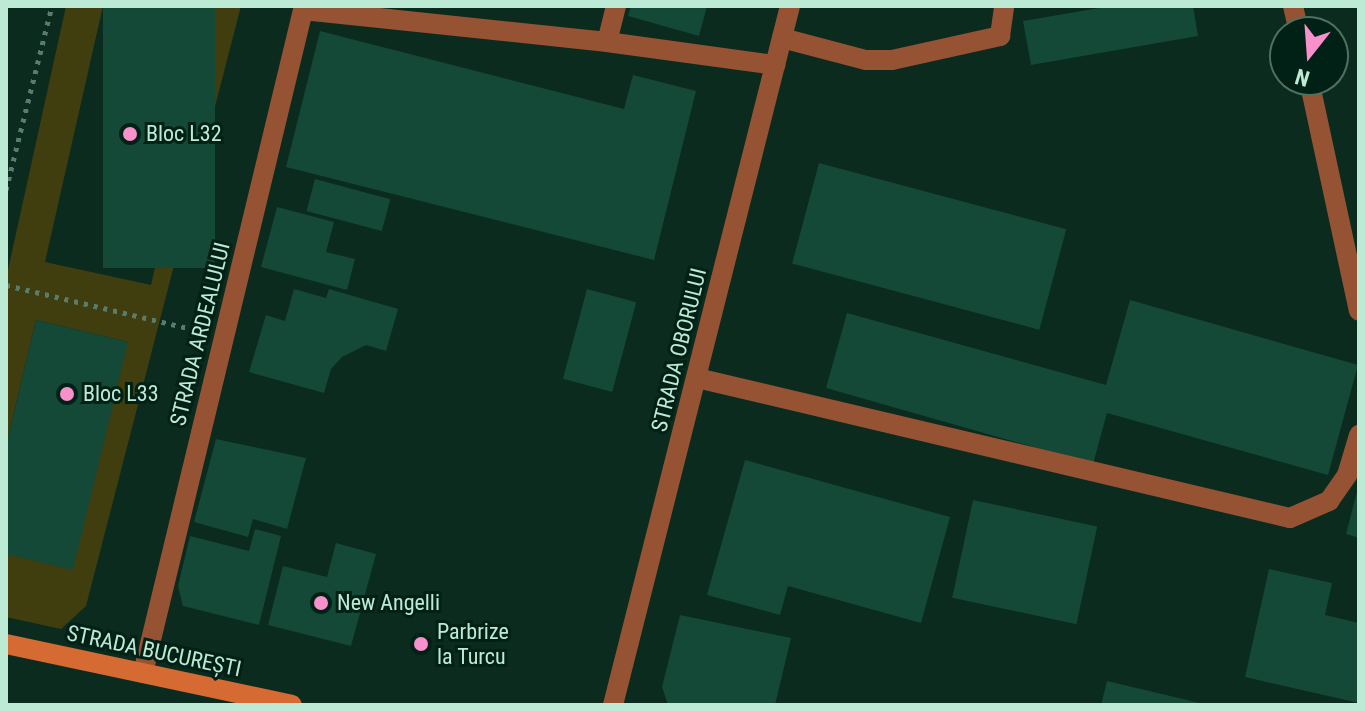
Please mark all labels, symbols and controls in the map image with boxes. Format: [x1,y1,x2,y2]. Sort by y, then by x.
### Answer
north arrow [1269,16,1349,96]
text: N [1292,64,1313,91]
place label: Bloc L32 [146,121,221,147]
marker: Bloc L32 [121,125,139,143]
street label: STRADA ARDEALULUI [164,240,236,428]
street label: STRADA OBORULUI [646,266,712,434]
place label: Bloc L33 [83,381,158,407]
marker: Bloc L33 [58,385,76,403]
place label: New Angelli [337,590,440,616]
marker: New Angelli [312,594,330,612]
place label: Parbrize la Turcu [437,618,509,670]
street label: STRADA BUCUREȘTI [64,620,244,682]
marker: Parbrize la Turcu [412,635,430,653]

